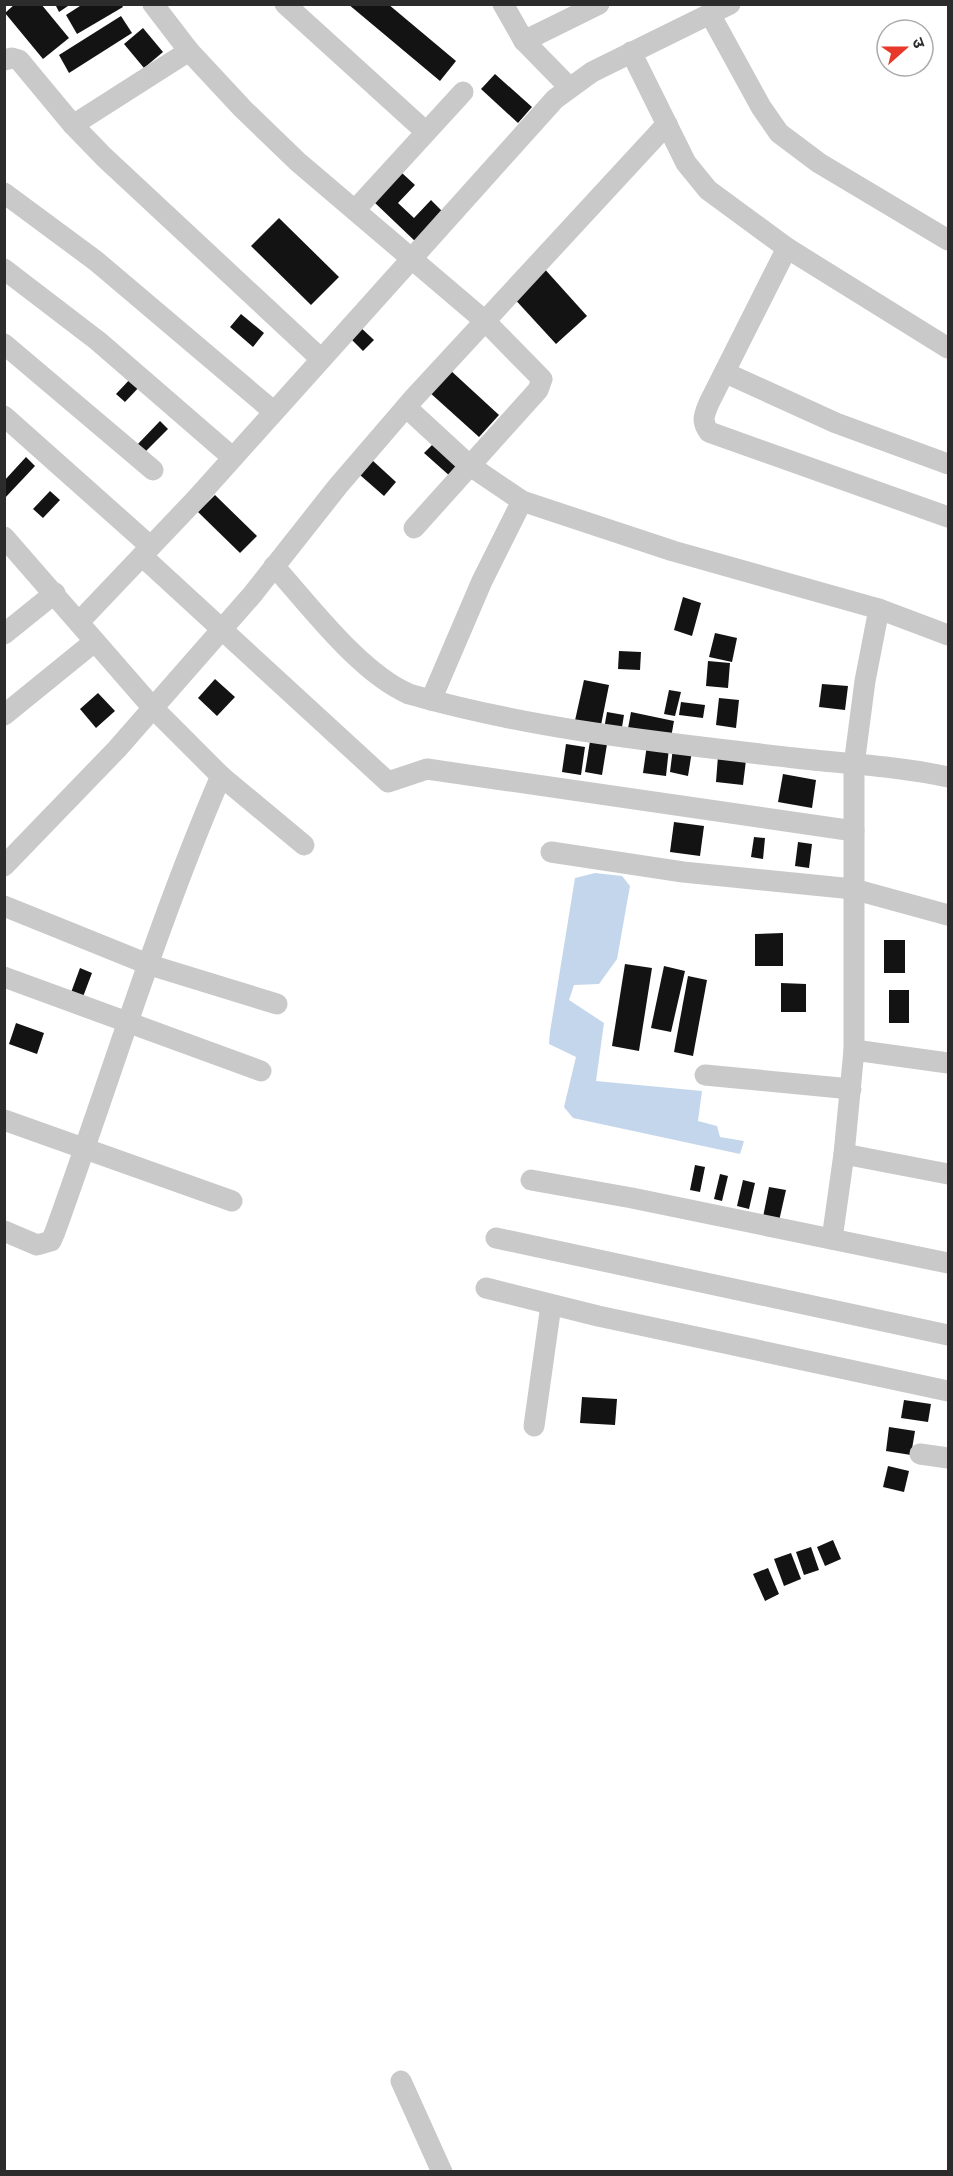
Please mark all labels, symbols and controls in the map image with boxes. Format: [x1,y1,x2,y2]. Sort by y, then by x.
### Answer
north arrow [875,18,935,78]
text: उ [908,35,929,51]

